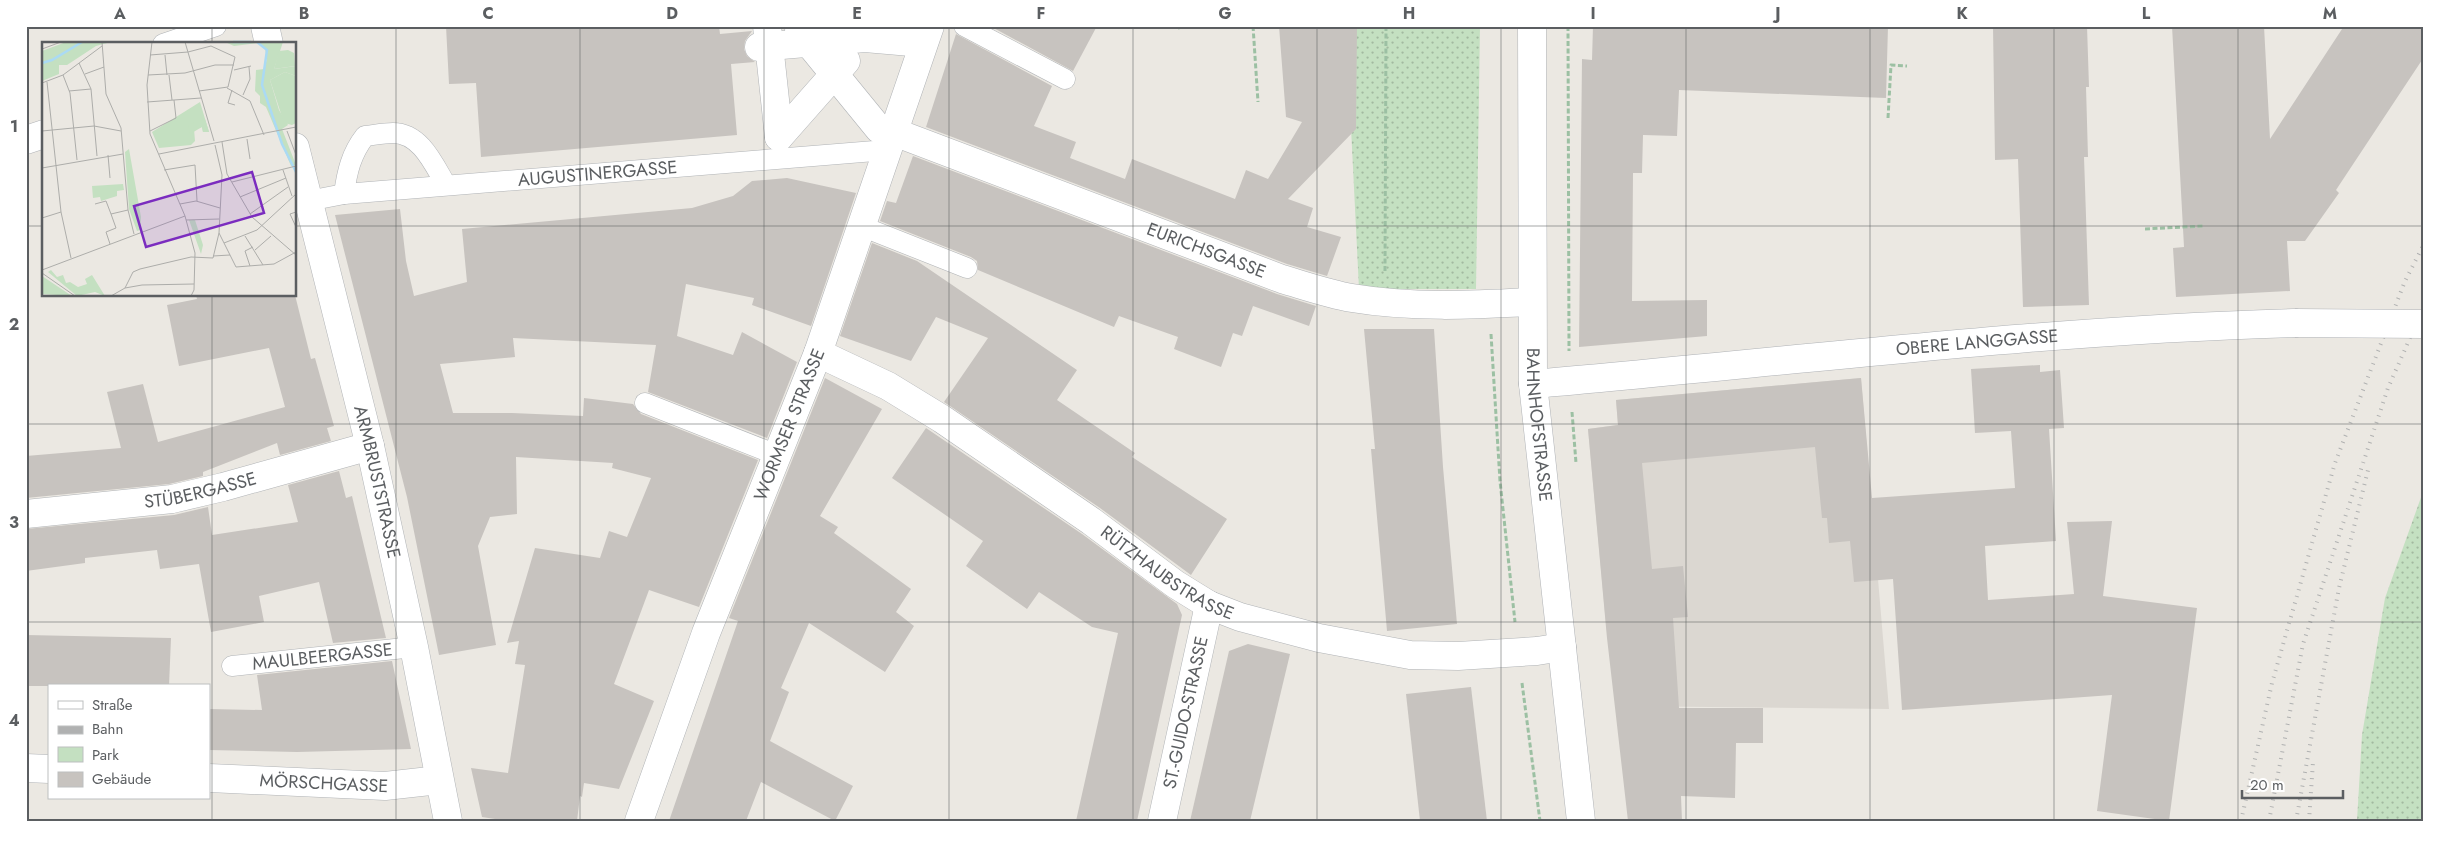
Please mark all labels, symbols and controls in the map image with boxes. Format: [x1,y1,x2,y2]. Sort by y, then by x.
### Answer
text: A [113,2,126,25]
text: B [299,2,309,25]
text: C [482,2,494,25]
text: D [666,2,678,25]
text: E [852,2,862,25]
text: F [1037,2,1045,25]
text: G [1218,2,1232,25]
text: H [1403,2,1415,25]
text: I [1590,2,1596,25]
text: J [1772,2,1781,25]
text: K [1956,2,1968,25]
text: L [2142,2,2151,25]
text: M [2323,2,2337,25]
inset map [42,42,296,296]
text: 1 [10,115,18,138]
street label: AUGUSTINERGASSE [517,154,678,193]
street label: EURICHSGASSE [1143,216,1270,285]
text: 2 [9,313,19,336]
street label: OBERE LANGGASSE [1895,323,2059,362]
street label: WORMSER STRASSE [747,345,831,505]
street label: BAHNHOFSTRASSE [1520,348,1559,503]
street label: ARMBRUSTSTRASSE [347,403,407,561]
street label: STÜBERGASSE [143,465,259,515]
text: 3 [9,511,19,534]
street label: RÜTZHAUBSTRASSE [1095,519,1238,626]
street label: ST.-GUIDO-STRASSE [1156,634,1215,791]
street label: MAULBEERGASSE [251,636,394,677]
legend [48,684,210,800]
text: Straße [92,694,133,716]
text: 4 [8,709,20,732]
text: Bahn [92,718,123,740]
text: Park [92,744,119,766]
street label: MÖRSCHGASSE [259,767,389,799]
scale bar [2242,767,2344,799]
text: Gebäude [92,768,152,790]
text: 20 m [2250,774,2284,796]

